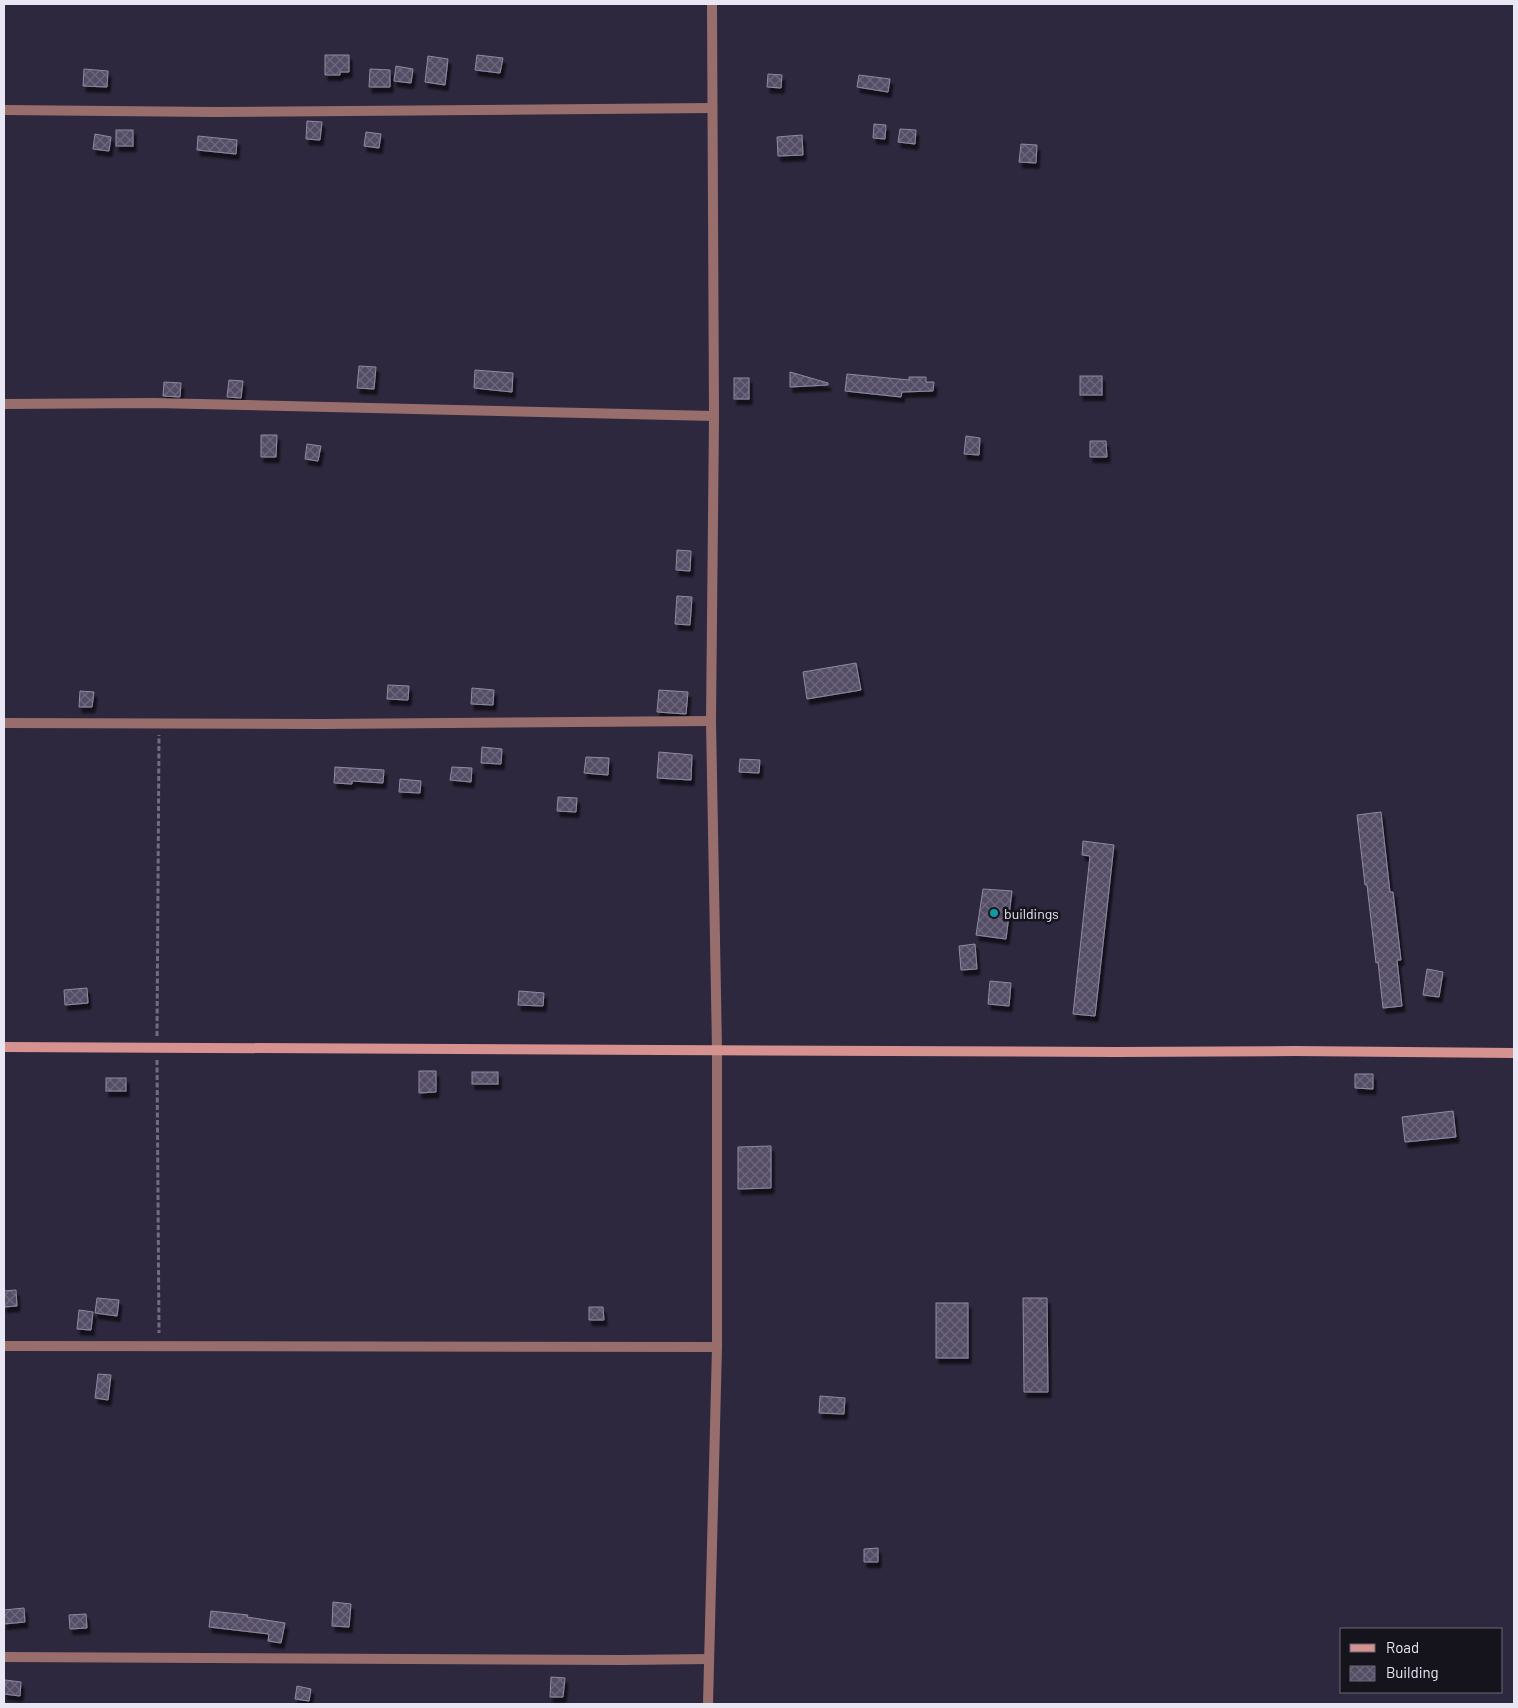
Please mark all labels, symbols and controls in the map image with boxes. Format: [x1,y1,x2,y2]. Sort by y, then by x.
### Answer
place label: buildings [1004,905,1059,922]
marker: buildings [988,907,1000,919]
legend [1340,1628,1503,1693]
text: Road [1386,1638,1419,1656]
text: Building [1386,1663,1439,1681]

